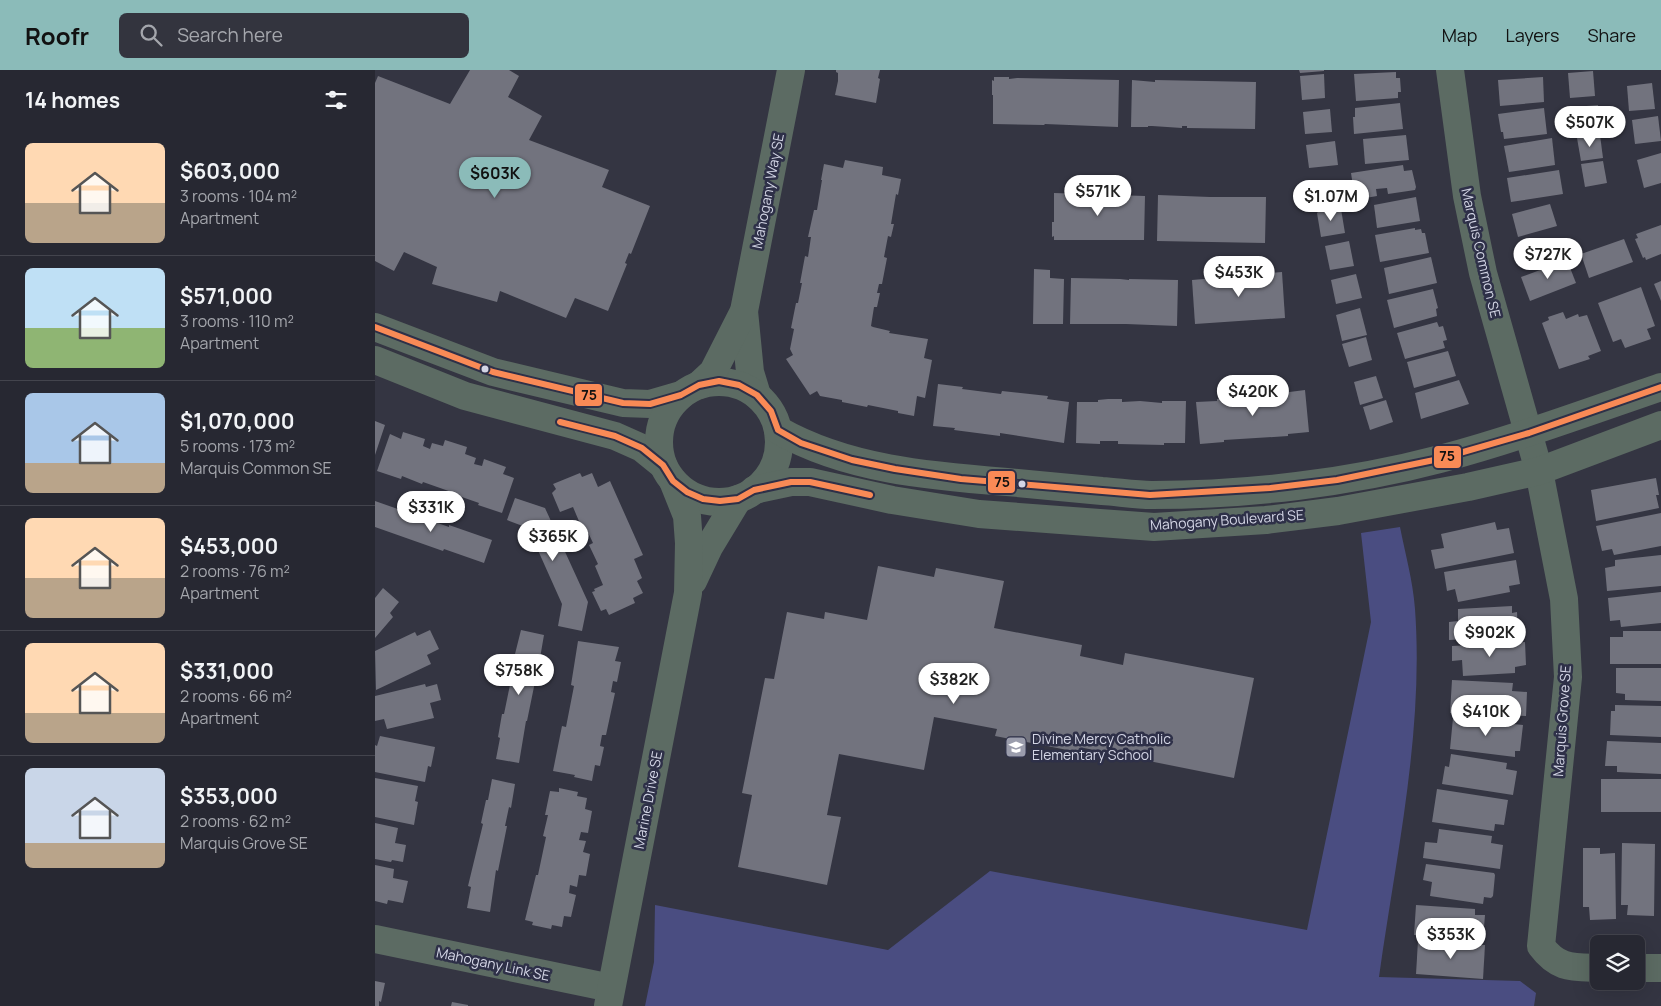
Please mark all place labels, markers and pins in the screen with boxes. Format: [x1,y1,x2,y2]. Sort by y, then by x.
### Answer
pin: $507K [1555,106,1625,148]
pin: $603K [460,156,530,199]
pin: $571K [1063,174,1133,217]
pin: $1.07M [1290,180,1372,222]
pin: $727K [1513,238,1583,280]
pin: $453K [1204,256,1274,298]
unlabelled marker [480,364,490,374]
pin: $420K [1218,374,1288,417]
unlabelled marker [1017,479,1027,489]
pin: $331K [396,490,466,533]
pin: $365K [518,520,588,562]
pin: $902K [1455,616,1525,658]
pin: $758K [484,654,554,696]
pin: $382K [919,662,989,705]
pin: $410K [1451,694,1521,737]
place label: Divine Mercy Catholic Elementary School [1032,729,1171,764]
school or university icon: Divine Mercy Catholic Elementary School [1004,735,1028,759]
pin: $353K [1416,918,1486,960]

